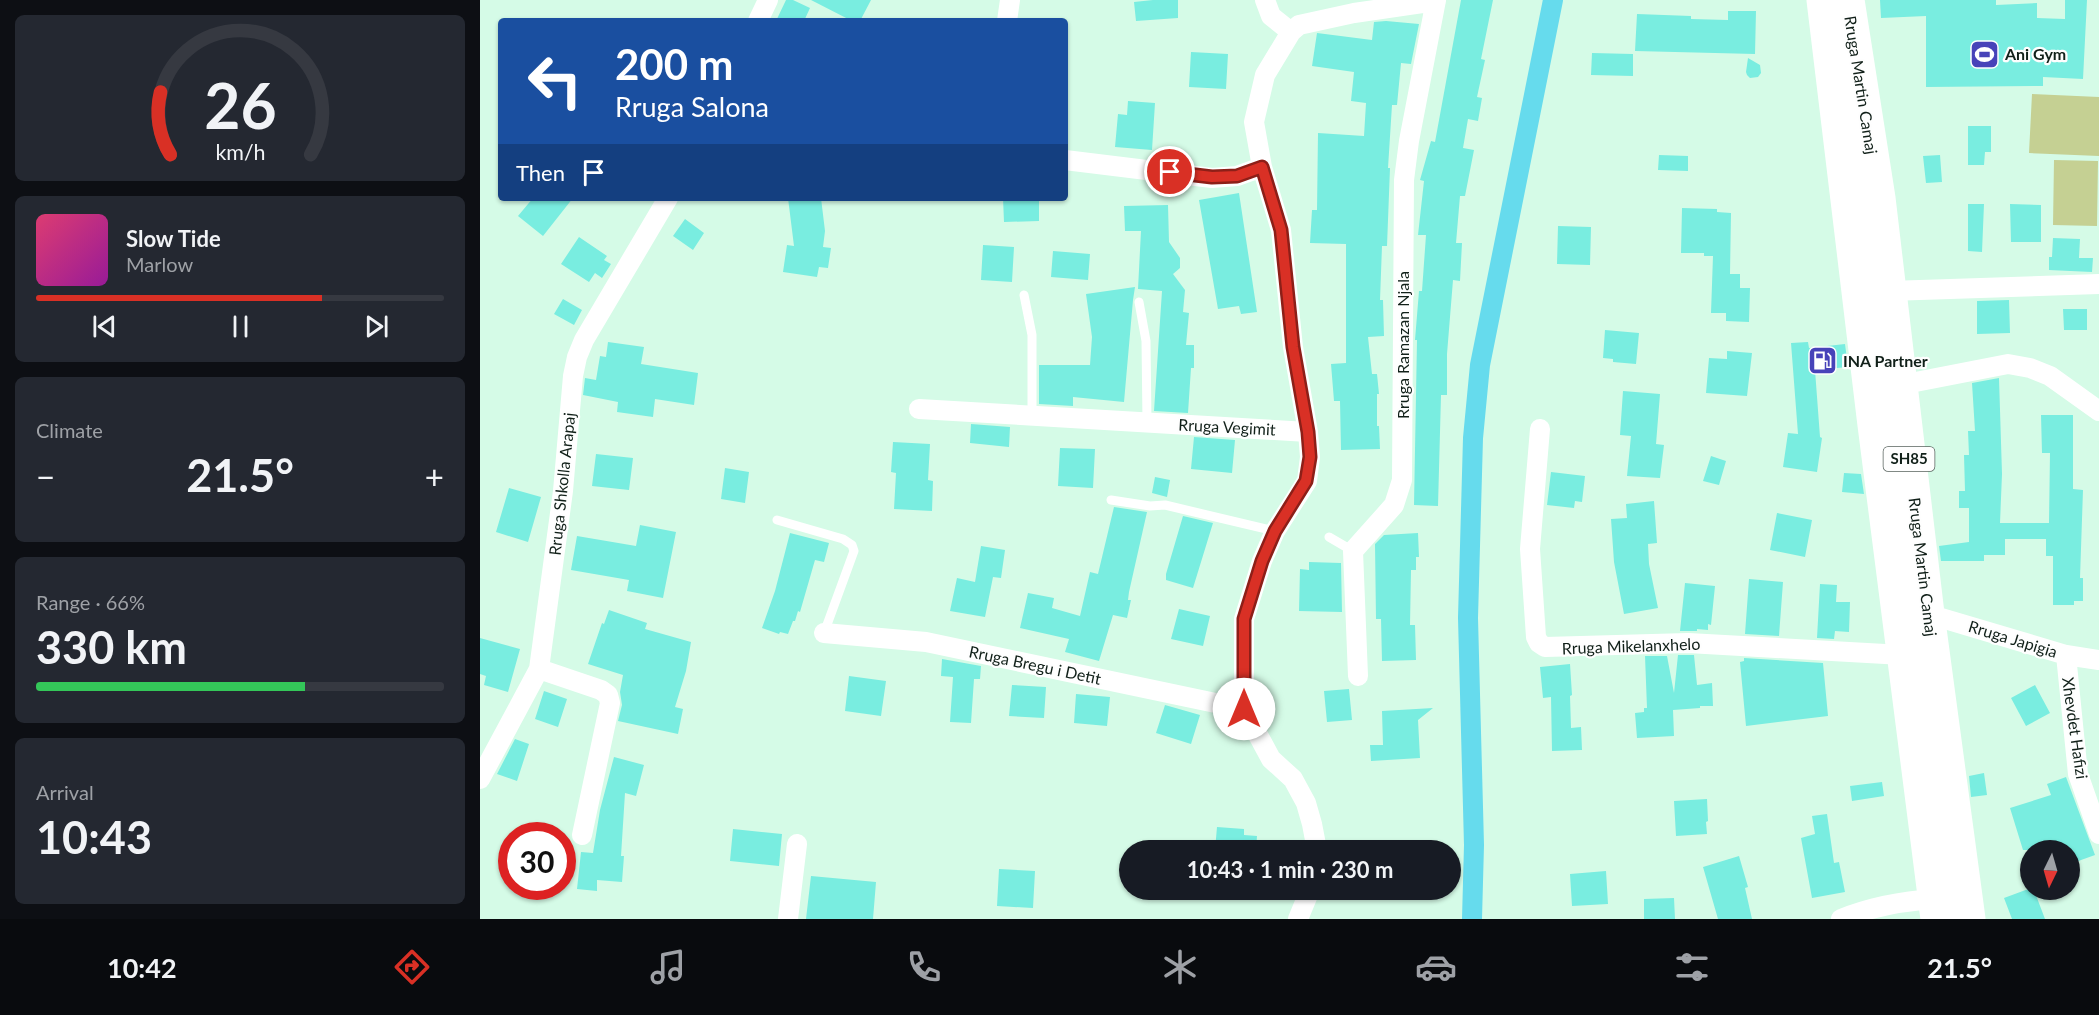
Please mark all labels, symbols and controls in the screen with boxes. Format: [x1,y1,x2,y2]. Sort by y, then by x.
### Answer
street label: Rruga Martin Camaj [1841,14,1882,155]
sports icon: Ani Gym [1968,38,2000,70]
text: 200 m [615,39,733,89]
icon: left [516,42,594,120]
place label: Ani Gym [2004,44,2066,63]
text: 26 [204,67,276,142]
text: Rruga Salona [615,90,769,123]
text: km/h [215,139,265,165]
pin [1144,146,1195,197]
icon: arrive [1153,155,1186,188]
icon: arrive [577,156,610,189]
text: Then [516,159,565,186]
text: Slow Tide [126,225,221,252]
text: Marlow [126,252,193,276]
street label: Rruga Ramazan Njala [1393,271,1412,419]
icon: previous [88,310,121,343]
icon: pause [224,310,257,343]
icon: next [360,310,393,343]
fuel station icon: INA Partner [1806,345,1838,377]
place label: INA Partner [1843,351,1928,370]
street label: Rruga Shkolla Arapaj [545,412,578,556]
street label: Rruga Vegimit [1178,414,1276,439]
text: Climate [36,418,103,442]
road number: SH85 [1884,447,1934,471]
text: 21.5° [186,448,294,502]
text: − [36,456,55,496]
text: + [425,456,444,496]
street label: Rruga Martin Camaj [1906,496,1941,638]
text: Range · 66% [36,590,145,614]
street label: Rruga Japigia [1966,616,2060,661]
text: 330 km [36,620,187,674]
street label: Rruga Mikelanxhelo [1561,634,1701,657]
street label: Rruga Bregu i Detit [967,641,1103,688]
street label: Xhevdet Hafizi [2059,676,2092,780]
position arrow [1212,677,1276,741]
text: Arrival [36,780,94,804]
text: 10:43 [36,810,152,864]
speed limit sign: 30 [498,822,576,900]
north arrow [2020,840,2080,900]
map controls [2020,840,2080,900]
text: 10:43 · 1 min · 230 m [1187,856,1393,883]
icon: directions [391,946,433,988]
icon: music [647,946,689,988]
icon: phone [903,946,945,988]
icon: climate [1159,946,1201,988]
icon: car [1415,946,1457,988]
icon: filters [1671,946,1713,988]
text: 10:42 [107,951,177,984]
text: 21.5° [1927,951,1992,984]

